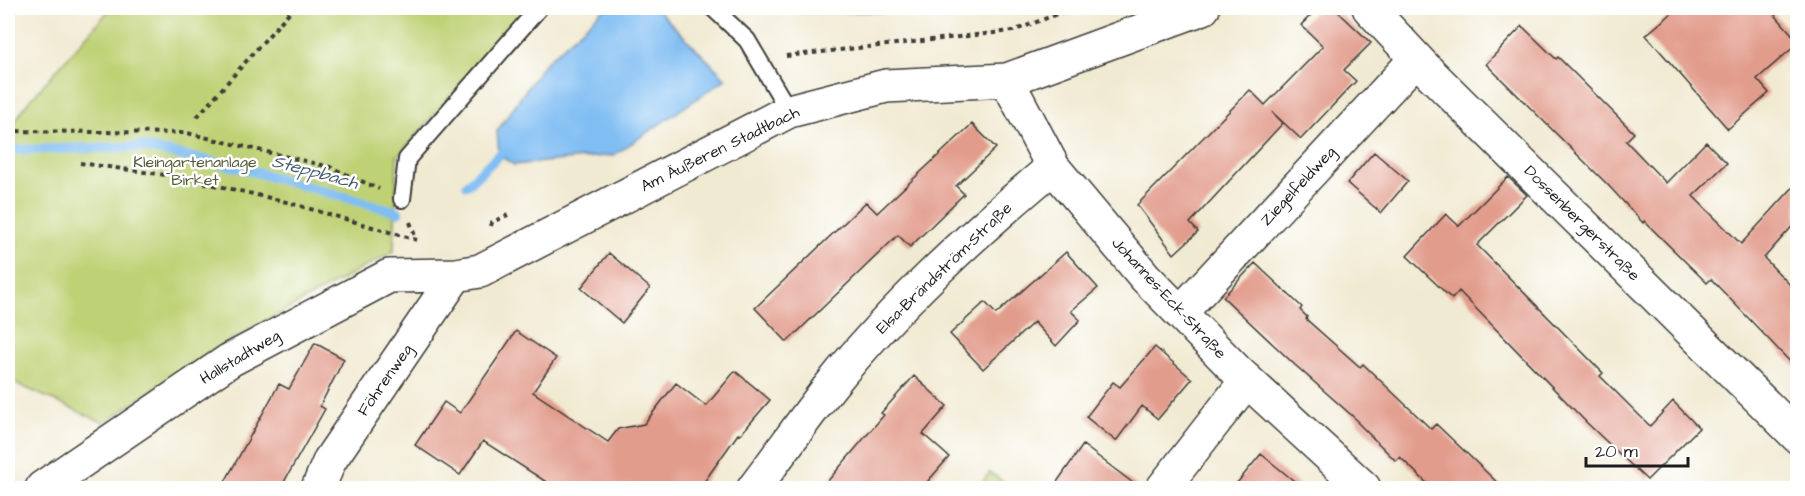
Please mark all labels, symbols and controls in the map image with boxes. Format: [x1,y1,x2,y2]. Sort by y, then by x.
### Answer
street label: Am Äußeren Stadtbach [637,101,803,197]
street label: Ziegelfeldweg [1255,141,1341,231]
water label: Steppbach [269,149,362,196]
park label: Kleingartenanlage Birket [133,151,257,191]
street label: Dossenbergerstraße [1518,160,1645,287]
street label: Elsa-Brändström-Straße [871,197,1017,339]
street label: Johannes-Eck-Straße [1107,232,1232,364]
street label: Hallstadtweg [196,324,285,390]
street label: Föhrenweg [352,340,419,421]
scale bar [1586,430,1688,468]
text: 20 m [1595,439,1638,464]

